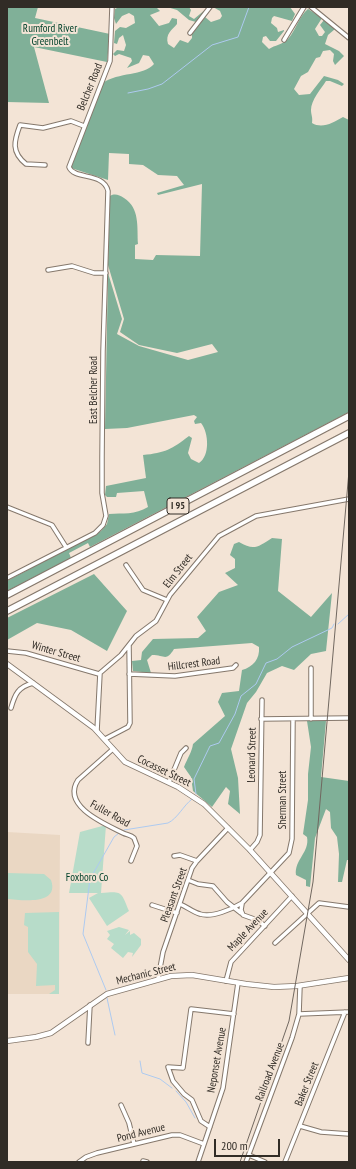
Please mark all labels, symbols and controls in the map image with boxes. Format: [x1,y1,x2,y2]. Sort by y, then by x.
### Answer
park label: Rumford River Greenbelt [23,22,77,48]
street label: Belcher Road [75,61,105,113]
street label: East Belcher Road [87,356,101,424]
road number: I 95 [167,498,189,514]
street label: Elm Street [161,551,195,591]
street label: Winter Street [30,639,82,665]
street label: Hillcrest Road [167,654,221,674]
street label: Leonard Street [245,727,259,783]
street label: Cocasset Street [135,752,193,790]
street label: Sherman Street [276,771,290,829]
street label: Fuller Road [88,798,132,830]
street label: Pleasant Street [158,866,190,924]
park label: Foxboro Co [66,871,108,885]
street label: Maple Avenue [225,906,271,954]
street label: Mechanic Street [115,960,177,988]
street label: Neponset Avenue [205,1026,229,1094]
street label: Railroad Avenue [253,1041,287,1103]
street label: Baker Street [292,1060,322,1108]
street label: Pond Avenue [116,1121,166,1145]
scale bar [216,1131,282,1157]
text: 200 m [221,1138,248,1153]

